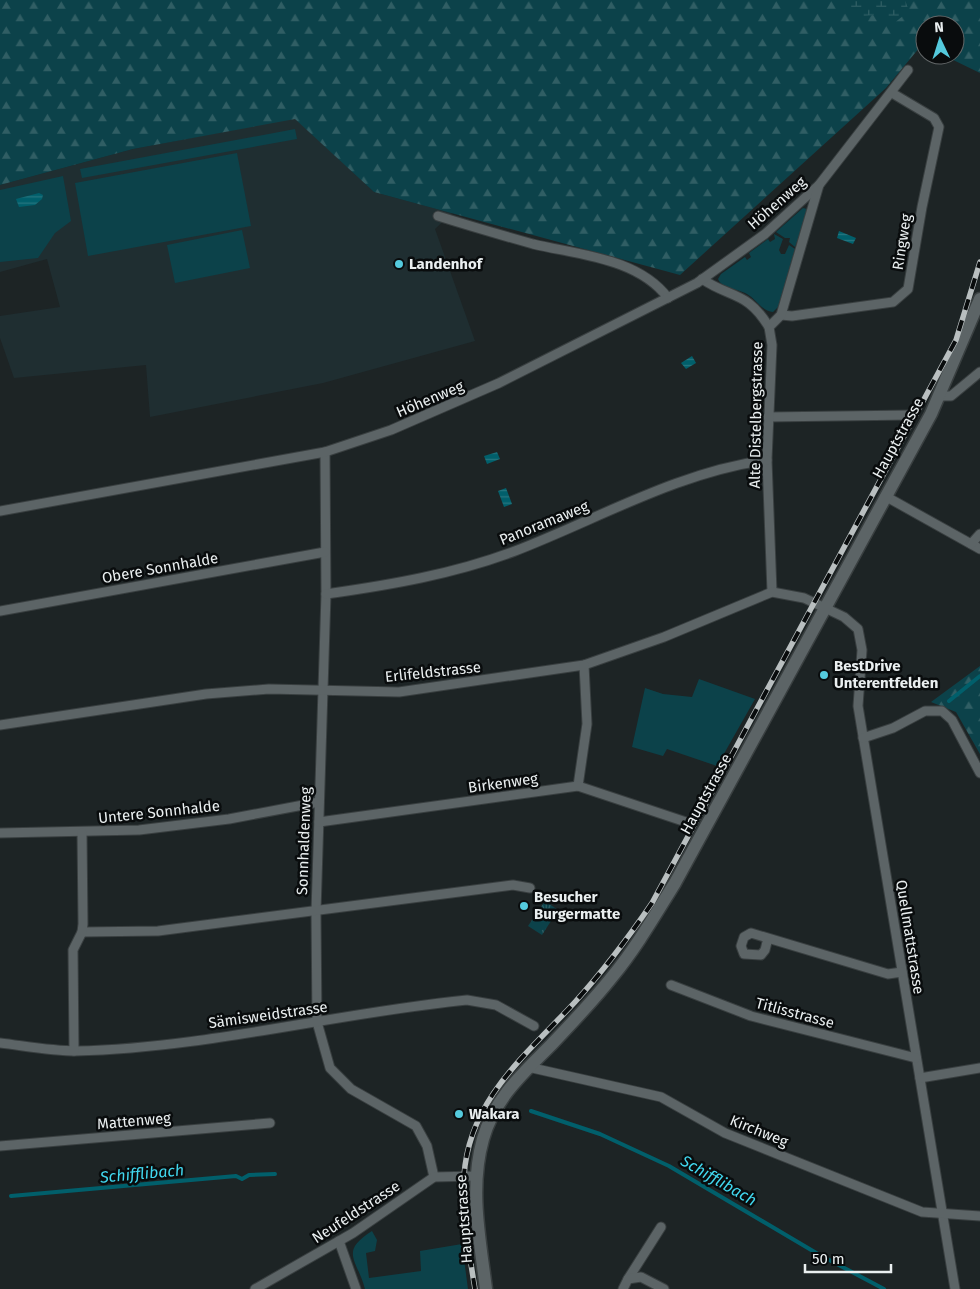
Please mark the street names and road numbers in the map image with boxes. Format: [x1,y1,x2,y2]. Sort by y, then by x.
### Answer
street label: Höhenweg [744,173,810,233]
street label: Ringweg [889,212,915,271]
street label: Alte Distelbergstrasse [746,341,766,489]
street label: Höhenweg [394,377,467,421]
street label: Hauptstrasse [869,395,927,481]
street label: Panoramaweg [497,497,591,549]
street label: Obere Sonnhalde [100,549,220,587]
street label: Erlifeldstrasse [384,658,482,686]
street label: Hauptstrasse [677,751,735,837]
street label: Birkenweg [467,769,539,797]
street label: Sonnhaldenweg [293,786,315,895]
street label: Untere Sonnhalde [97,797,221,827]
street label: Quellmattstrasse [892,878,928,996]
street label: Titlisstrasse [754,994,836,1032]
street label: Sämisweidstrasse [207,998,329,1032]
street label: Mattenweg [96,1109,172,1133]
street label: Kirchweg [727,1111,791,1151]
street label: Hauptstrasse [452,1174,476,1264]
street label: Neufeldstrasse [309,1177,403,1247]

